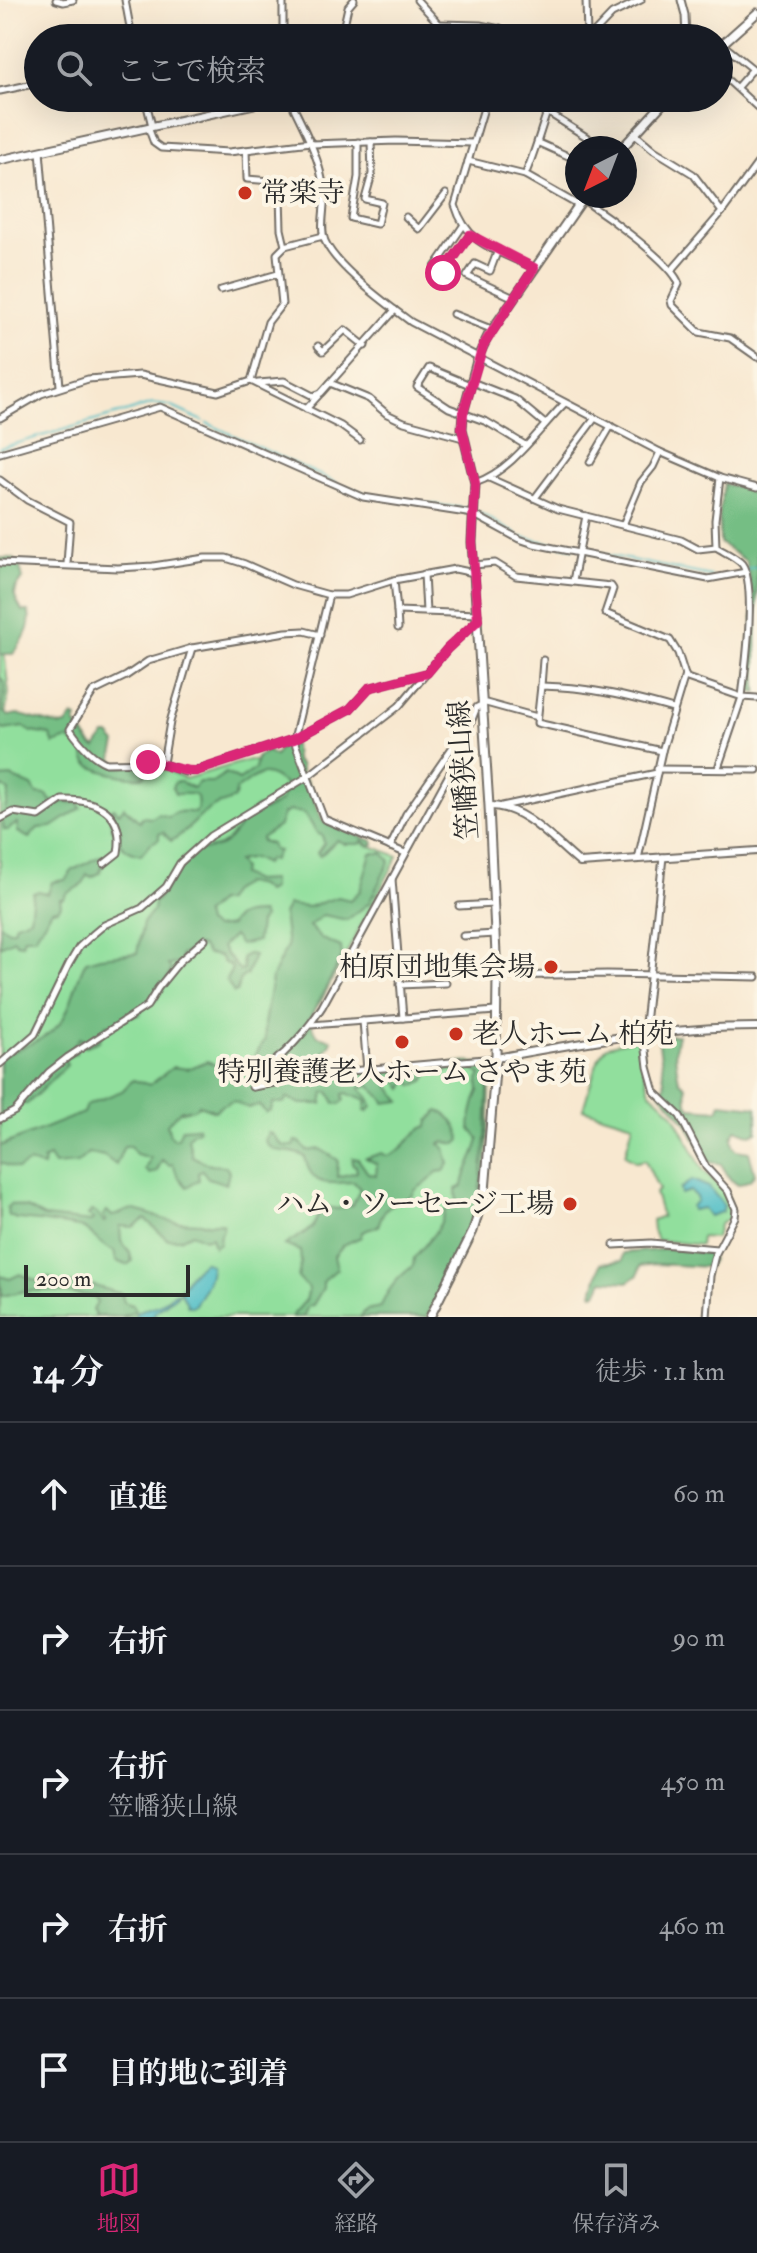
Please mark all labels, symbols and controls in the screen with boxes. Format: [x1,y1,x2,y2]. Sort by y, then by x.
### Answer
search box [24,24,733,112]
icon: search [52,46,96,90]
text: ここで検索 [116,53,266,90]
north arrow [565,136,637,208]
place label: 常楽寺 [261,176,345,211]
marker: 常楽寺 [236,184,254,202]
route start [425,255,461,291]
street label: 笠幡狭山線 [442,699,486,841]
route end [130,744,166,780]
place label: 柏原団地集会場 [339,950,535,985]
marker: 柏原団地集会場 [542,958,560,976]
place label: 老人ホーム 柏苑 [472,1017,674,1052]
marker: 老人ホーム 柏苑 [447,1025,465,1043]
marker: 特別養護老人ホーム さやま苑 [393,1033,411,1051]
place label: 特別養護老人ホーム さやま苑 [217,1055,587,1090]
place label: ハム・ソーセージ工場 [276,1187,554,1222]
marker: ハム・ソーセージ工場 [561,1195,579,1213]
scale bar [24,1261,190,1297]
text: 200 m [36,1265,91,1293]
text: 14 分 [32,1351,104,1394]
text: 徒歩 · 1.1 km [595,1356,725,1388]
icon: ahead [32,1472,76,1516]
text: 60 m [673,1478,725,1510]
text: 直進 [108,1479,168,1516]
icon: right [32,1616,76,1660]
text: 90 m [673,1622,725,1654]
text: 右折 [108,1623,168,1660]
text: 右折 [108,1748,168,1785]
icon: right [32,1760,76,1804]
text: 450 m [661,1766,725,1798]
text: 笠幡狭山線 [108,1791,238,1823]
icon: right [32,1904,76,1948]
text: 460 m [659,1910,725,1942]
text: 右折 [108,1911,168,1948]
icon: arrive [32,2048,76,2092]
text: 目的地に到着 [108,2055,288,2092]
tab: 地図 [97,2158,141,2238]
tab: 経路 [334,2158,378,2238]
tab: 保存済み [572,2158,660,2238]

